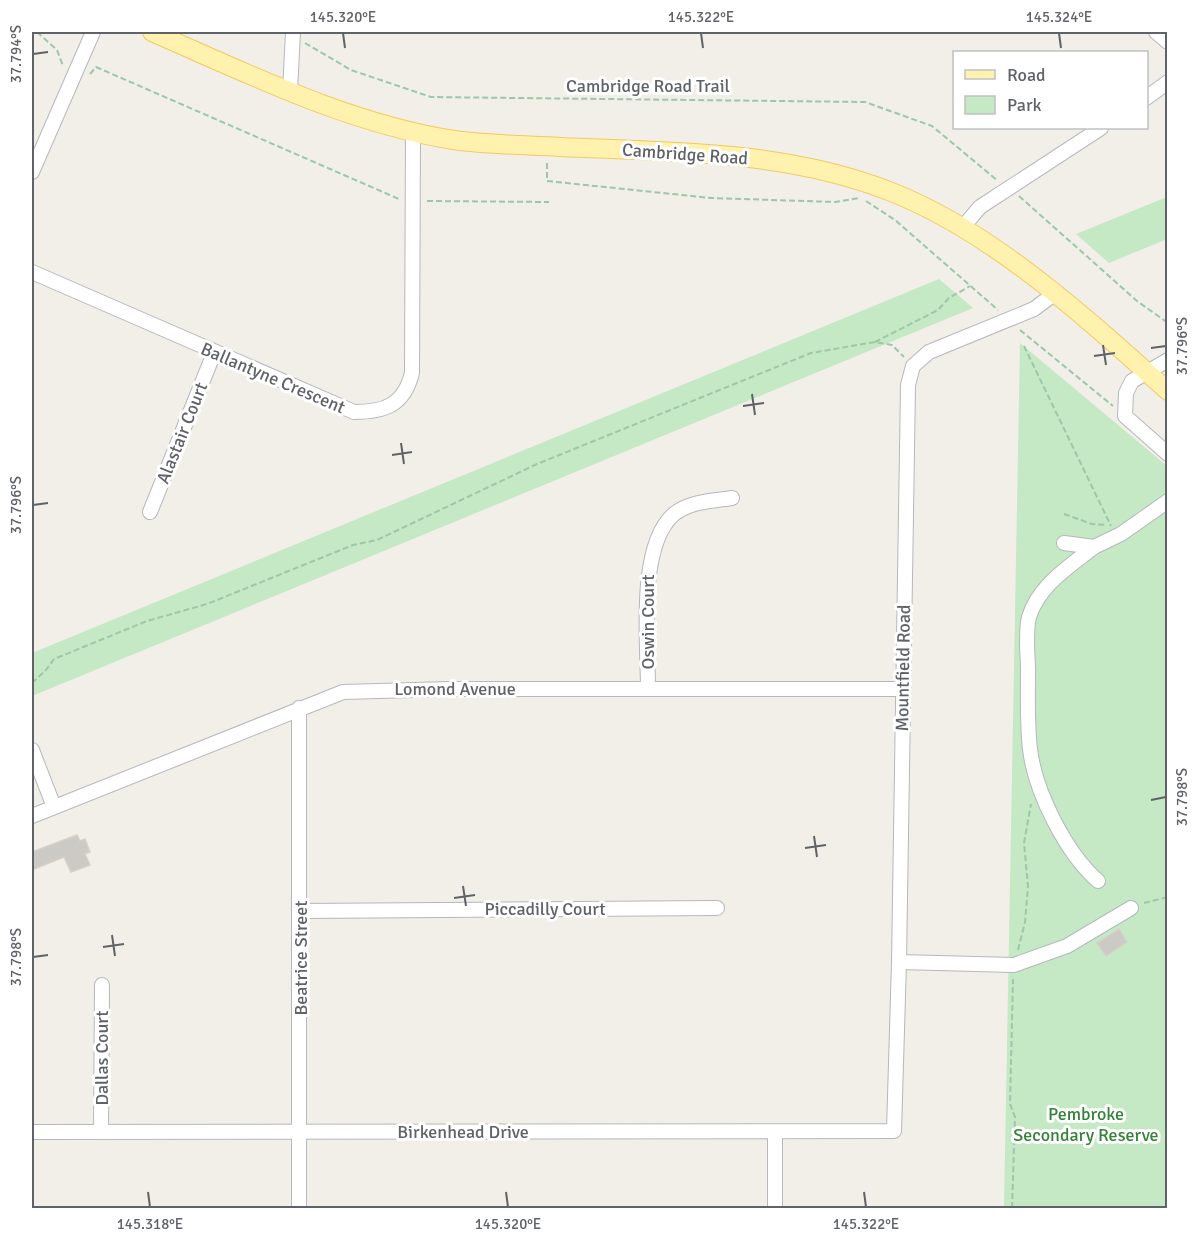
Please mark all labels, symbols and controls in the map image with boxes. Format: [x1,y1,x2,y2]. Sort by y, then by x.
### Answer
text: 145.320°E [310,8,376,26]
text: 145.322°E [668,8,734,26]
text: 145.324°E [1026,8,1092,26]
text: 37.794°S [7,25,25,83]
legend [953,51,1148,129]
text: Road [1007,64,1046,86]
street label: Cambridge Road Trail [566,75,730,97]
text: Park [1007,94,1042,116]
street label: Cambridge Road [621,139,749,169]
text: 37.796°S [1173,317,1191,375]
street label: Ballantyne Crescent [198,338,348,418]
street label: Alastair Court [152,379,212,487]
text: 37.796°S [7,476,25,534]
street label: Oswin Court [637,575,659,669]
street label: Mountfield Road [891,604,915,732]
street label: Lomond Avenue [394,678,516,700]
text: 37.798°S [1173,768,1191,826]
street label: Piccadilly Court [484,898,606,920]
street label: Beatrice Street [290,900,312,1016]
text: 37.798°S [7,928,25,986]
street label: Dallas Court [91,1010,113,1106]
park label: Pembroke Secondary Reserve [1013,1103,1159,1146]
street label: Birkenhead Drive [397,1121,529,1143]
text: 145.318°E [117,1215,183,1233]
text: 145.320°E [475,1215,541,1233]
text: 145.322°E [833,1215,899,1233]

